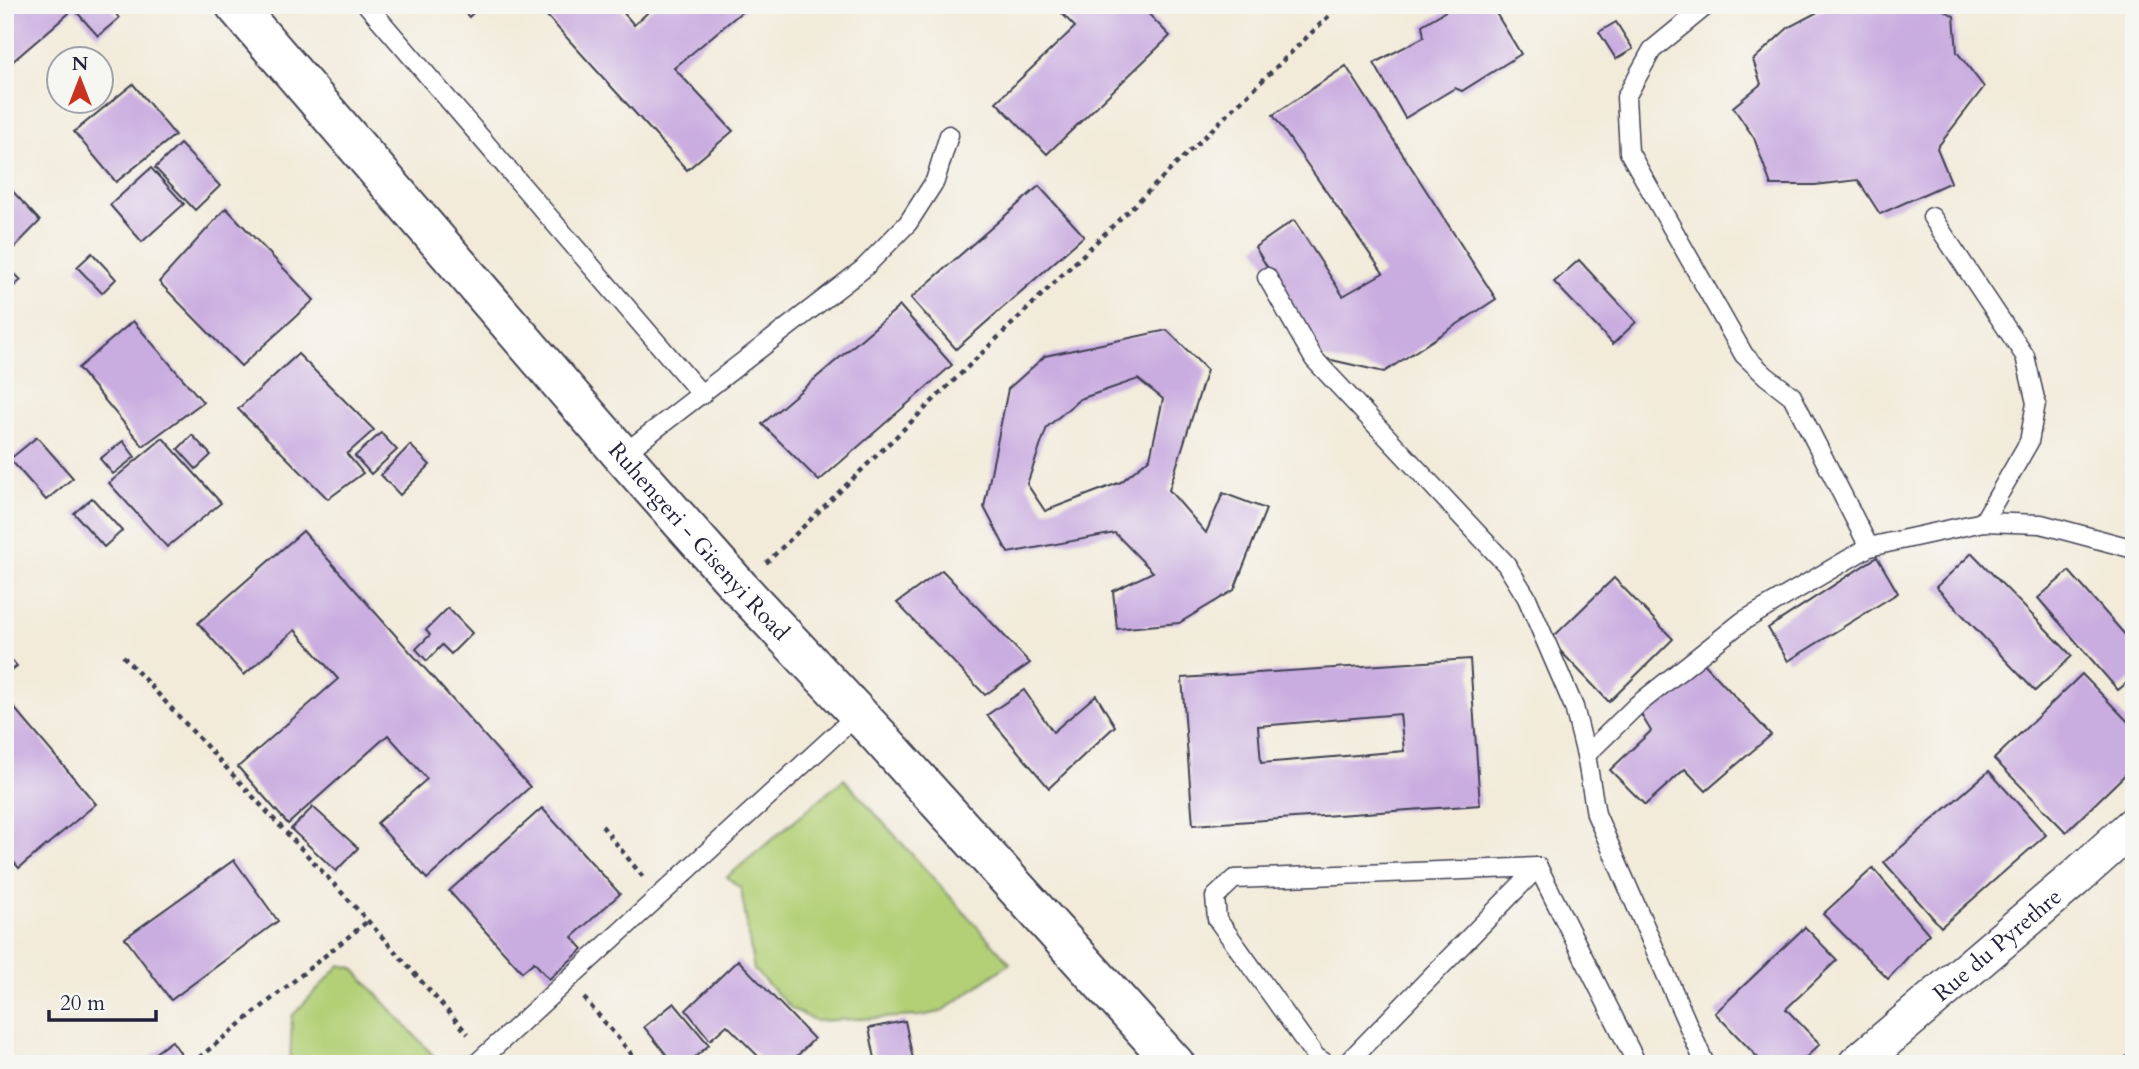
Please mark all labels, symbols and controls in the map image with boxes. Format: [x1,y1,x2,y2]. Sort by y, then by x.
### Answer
north arrow [46,46,116,116]
text: N [72,51,89,77]
street label: Ruhengeri - Gisenyi Road [601,435,797,648]
street label: Rue du Pyrethre [1927,881,2068,1009]
scale bar [49,978,156,1022]
text: 20 m [60,989,105,1018]

